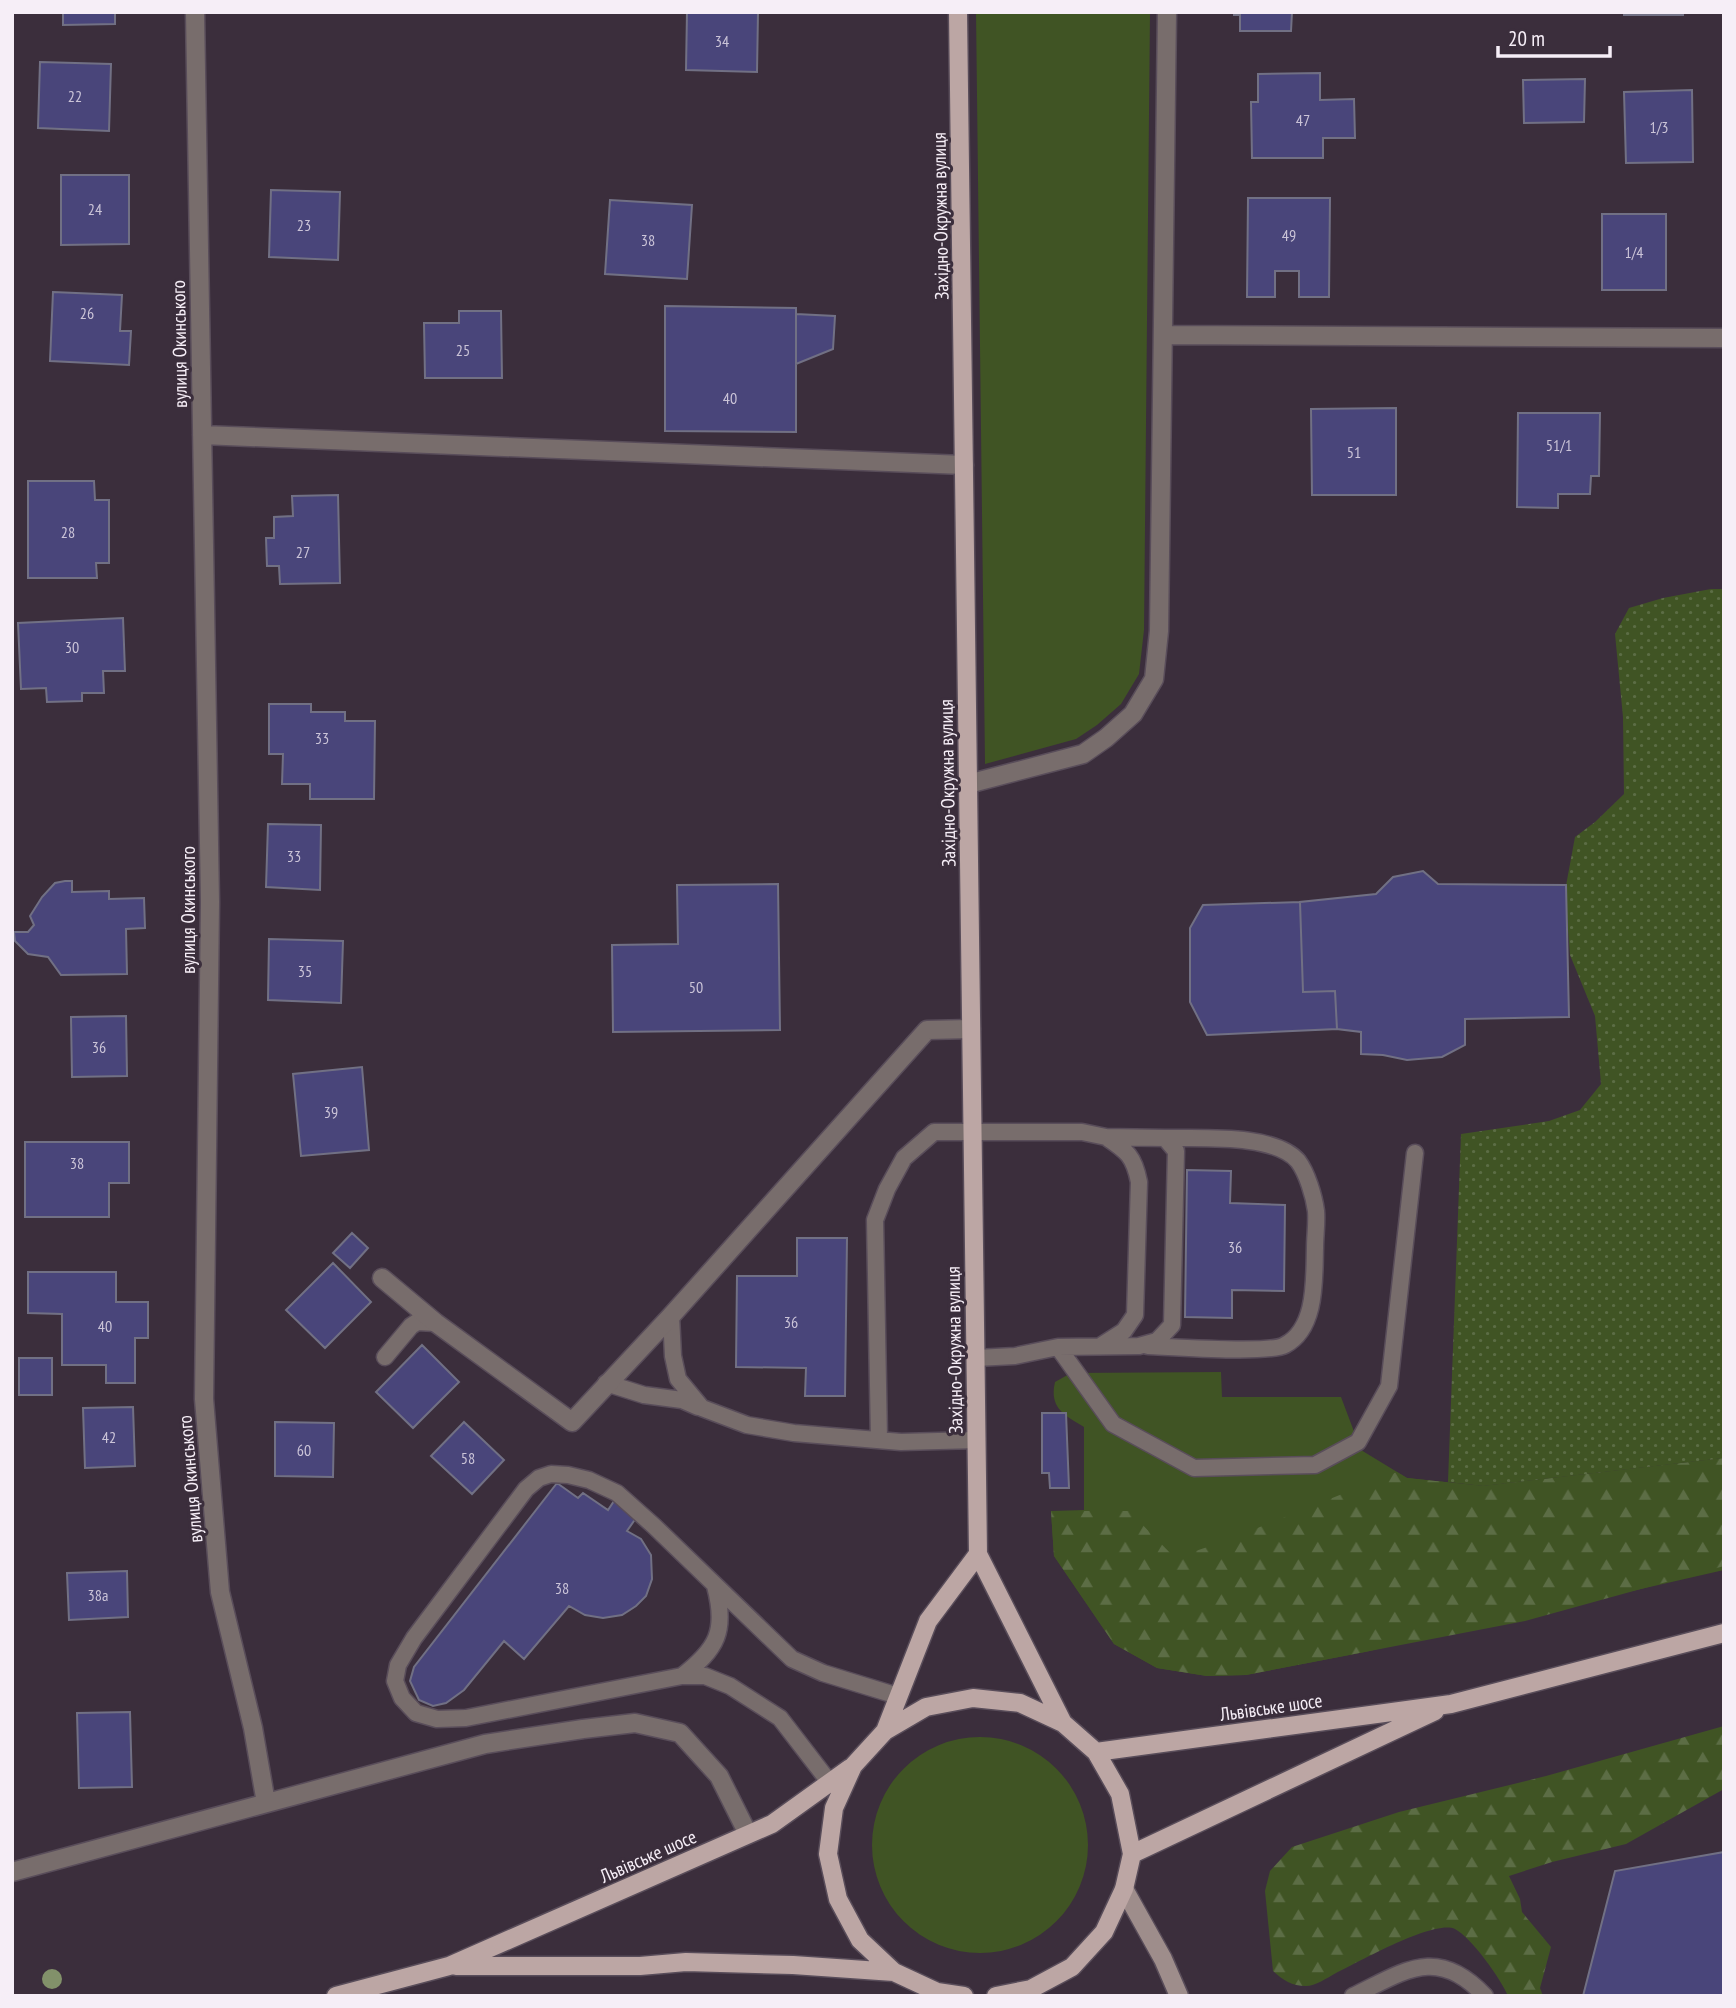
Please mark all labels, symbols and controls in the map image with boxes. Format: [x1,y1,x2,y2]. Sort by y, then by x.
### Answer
scale bar [1498,14,1610,58]
text: 20 m [1508,25,1545,52]
house number: 34 [715,31,729,51]
house number: 22 [68,86,82,106]
house number: 47 [1296,110,1310,130]
house number: 1/3 [1649,117,1669,137]
street label: Західно-Окружна вулиця [927,132,953,300]
house number: 24 [88,199,102,219]
house number: 23 [297,215,311,235]
house number: 49 [1282,225,1296,245]
house number: 38 [641,230,655,250]
house number: 1/4 [1624,242,1644,262]
street label: вулиця Окинського [166,280,192,408]
house number: 26 [80,303,94,323]
house number: 25 [456,340,470,360]
house number: 40 [723,388,737,408]
house number: 51/1 [1546,435,1572,455]
house number: 51 [1347,442,1361,462]
house number: 28 [61,522,75,542]
house number: 27 [296,542,310,562]
house number: 30 [65,637,79,657]
street label: Західно-Окружна вулиця [934,699,960,867]
house number: 33 [315,728,329,748]
street label: вулиця Окинського [176,846,200,974]
house number: 33 [287,846,301,866]
house number: 35 [298,961,312,981]
house number: 50 [689,977,703,997]
house number: 36 [92,1037,106,1057]
house number: 39 [324,1102,338,1122]
house number: 38 [70,1153,84,1173]
house number: 36 [1228,1237,1242,1257]
street label: Західно-Окружна вулиця [941,1266,967,1434]
house number: 36 [784,1312,798,1332]
house number: 40 [98,1316,112,1336]
street label: вулиця Окинського [172,1414,208,1544]
house number: 42 [102,1427,116,1447]
house number: 60 [297,1440,311,1460]
house number: 58 [461,1448,475,1468]
house number: 38 [555,1578,569,1598]
house number: 38а [88,1585,108,1605]
street label: Львівське шосе [1217,1688,1324,1726]
street label: Львівське шосе [595,1824,700,1888]

